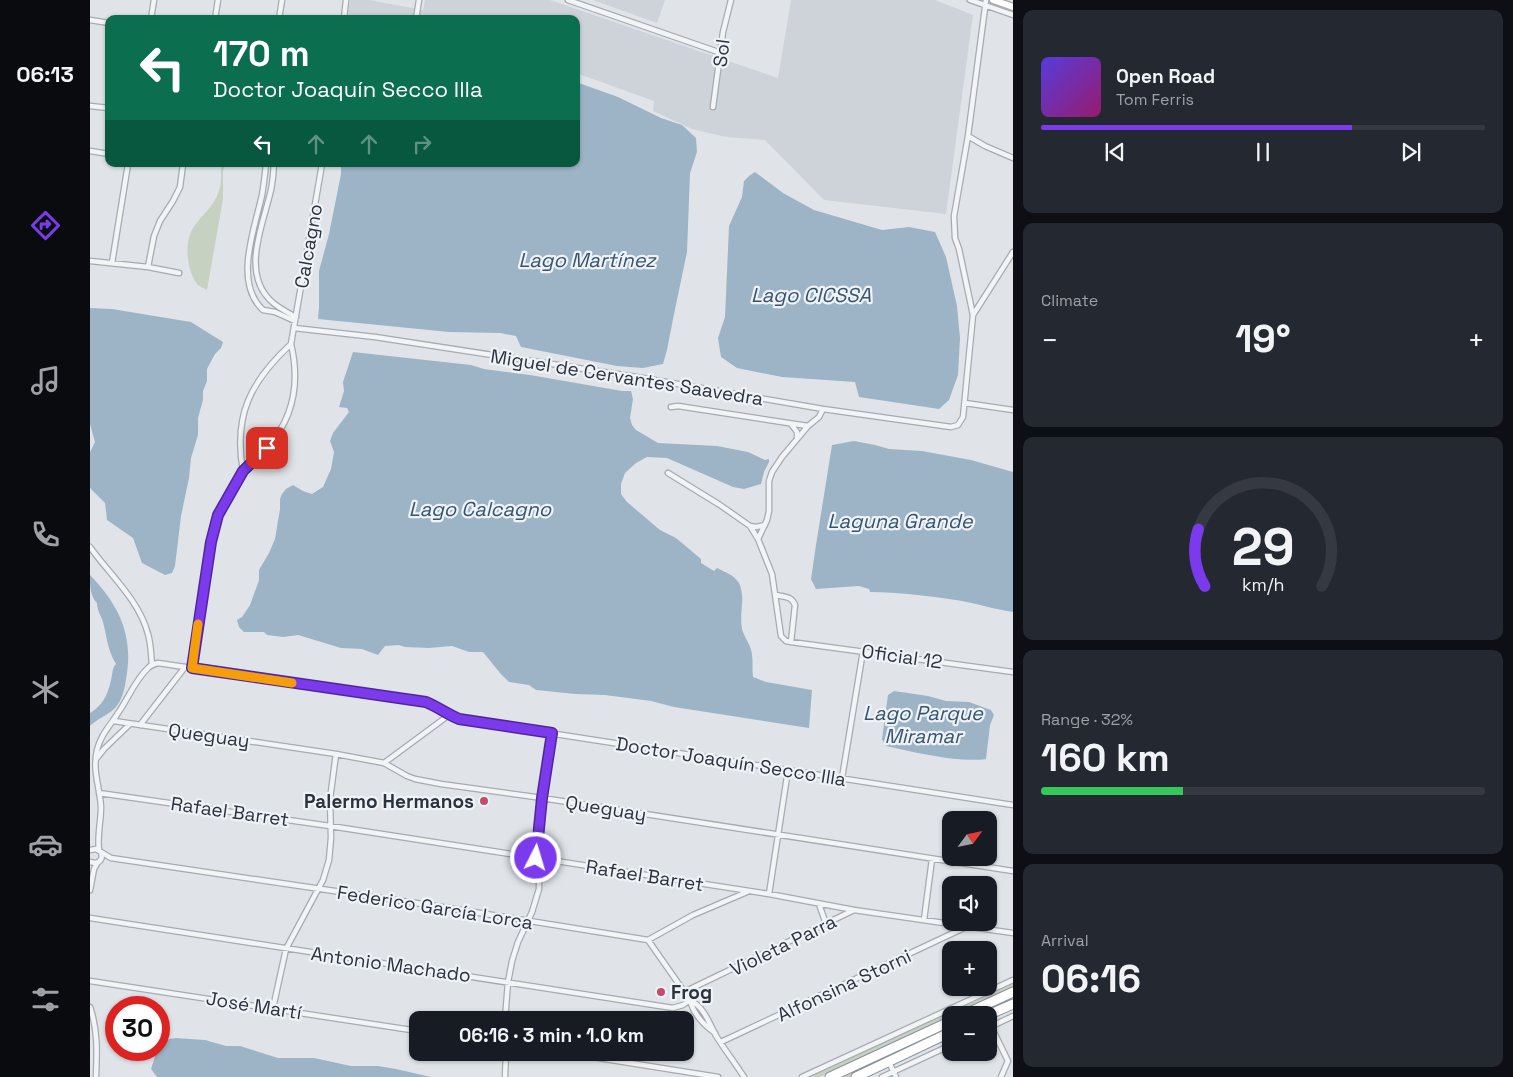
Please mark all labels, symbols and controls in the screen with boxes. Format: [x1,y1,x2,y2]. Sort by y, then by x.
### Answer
text: 170 m [213,32,310,76]
icon: left [130,35,195,100]
street label: Sol [707,38,736,69]
text: 06:13 [16,60,74,88]
text: Open Road [1116,64,1215,89]
text: Doctor Joaquín Secco Illa [213,75,483,103]
text: Tom Ferris [1116,89,1194,110]
icon: left [249,130,277,158]
icon: ahead [302,130,330,158]
icon: ahead [355,130,383,158]
icon: right [408,130,436,158]
icon: previous [1101,138,1129,166]
icon: pause [1249,138,1277,166]
icon: next [1397,138,1425,166]
street label: Calcagno [289,202,328,290]
icon: directions [28,208,63,243]
water label: Lago Martínez [518,247,657,273]
water label: Lago CICSSA [751,282,871,308]
text: Climate [1041,290,1098,311]
text: 19° [1235,315,1291,363]
text: − [1041,322,1058,358]
text: + [1468,322,1485,358]
street label: Miguel de Cervantes Saavedra [489,344,765,411]
icon: music [28,363,63,398]
pin [246,427,288,469]
icon: arrive [253,434,281,462]
water label: Lago Calcagno [409,496,552,522]
water label: Laguna Grande [827,508,974,534]
text: 29 [1232,514,1294,580]
icon: phone [28,517,63,552]
text: km/h [1242,573,1284,596]
street label: Oficial 12 [860,638,944,675]
icon: climate [28,672,63,707]
water label: Lago Parque Miramar [863,700,984,749]
text: Range · 32% [1041,709,1133,730]
street label: Queguay [167,717,251,754]
street label: Doctor Joaquín Secco Illa [614,731,848,792]
text: 160 km [1041,734,1170,782]
place label: Palermo Hermanos [304,789,474,814]
street label: Queguay [564,790,648,827]
street label: Rafael Barret [169,791,291,832]
marker: Palermo Hermanos [478,795,490,807]
north arrow [942,811,998,866]
map controls [942,811,997,1061]
icon: car [28,827,63,862]
position arrow [509,831,561,883]
street label: Rafael Barret [584,854,706,897]
button: sound [942,876,997,931]
street label: Federico García Lorca [335,880,535,935]
street label: Violeta Parra [726,909,841,982]
text: Arrival [1041,930,1089,951]
street label: Antonio Machado [309,941,472,988]
button: + [942,941,997,996]
street label: Alfonsina Storni [773,943,915,1027]
text: 06:16 [1041,955,1141,1003]
place label: Frog [671,980,712,1005]
icon: filters [28,982,63,1017]
street label: José Martí [204,986,304,1025]
marker: Frog [655,986,667,998]
speed limit sign: 30 [105,996,170,1061]
button: − [942,1006,997,1061]
text: 06:16 · 3 min · 1.0 km [459,1023,644,1048]

